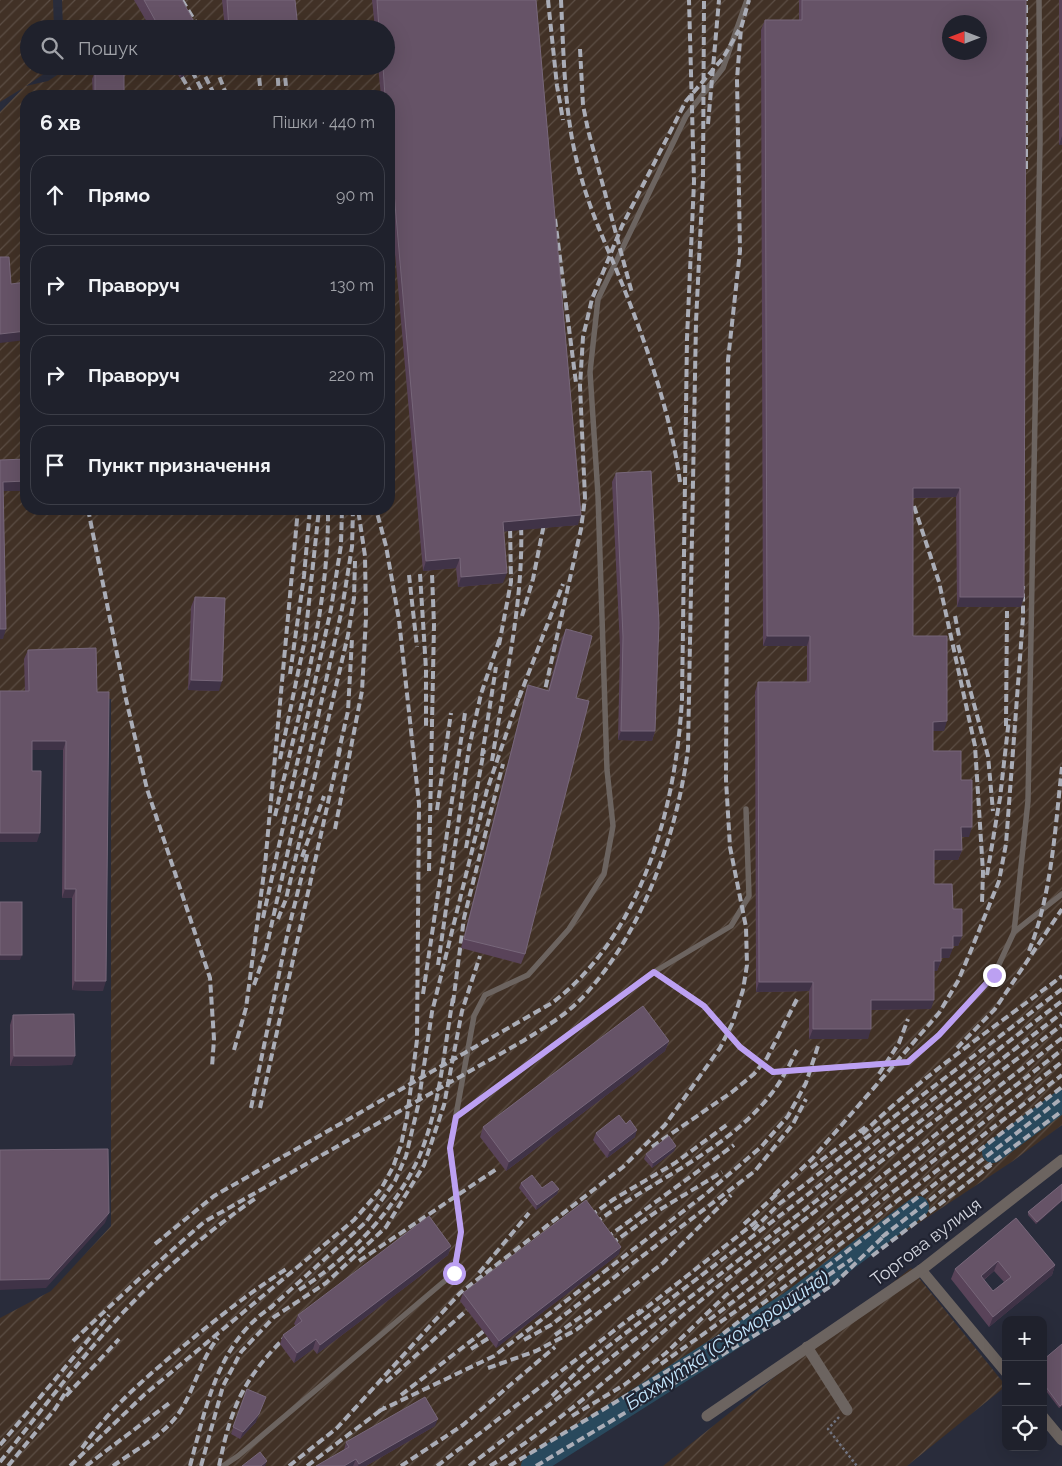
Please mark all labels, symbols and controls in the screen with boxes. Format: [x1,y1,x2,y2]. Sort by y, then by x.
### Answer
north arrow [942,15,987,60]
search box [20,20,395,75]
icon: search [38,34,66,62]
text: Пошук [78,37,138,59]
text: 6 хв [40,110,81,135]
text: Пішки · 440 m [272,113,375,132]
icon: ahead [41,181,69,209]
text: Прямо [88,184,150,206]
text: 90 m [336,186,374,205]
icon: right [41,271,69,299]
text: Праворуч [88,274,180,296]
text: 130 m [330,276,374,295]
icon: right [41,361,69,389]
text: Праворуч [88,364,180,386]
text: 220 m [329,366,374,385]
icon: arrive [41,451,69,479]
text: Пункт призначення [88,454,271,476]
route end [983,964,1006,987]
street label: Торгова вулиця [866,1193,985,1290]
route start [443,1262,466,1285]
water label: Бахмутка (Скоморошина) [621,1266,833,1414]
map controls [1002,1316,1047,1451]
button: + [1002,1316,1047,1361]
button: − [1002,1361,1047,1406]
button: locate [1002,1406,1047,1451]

